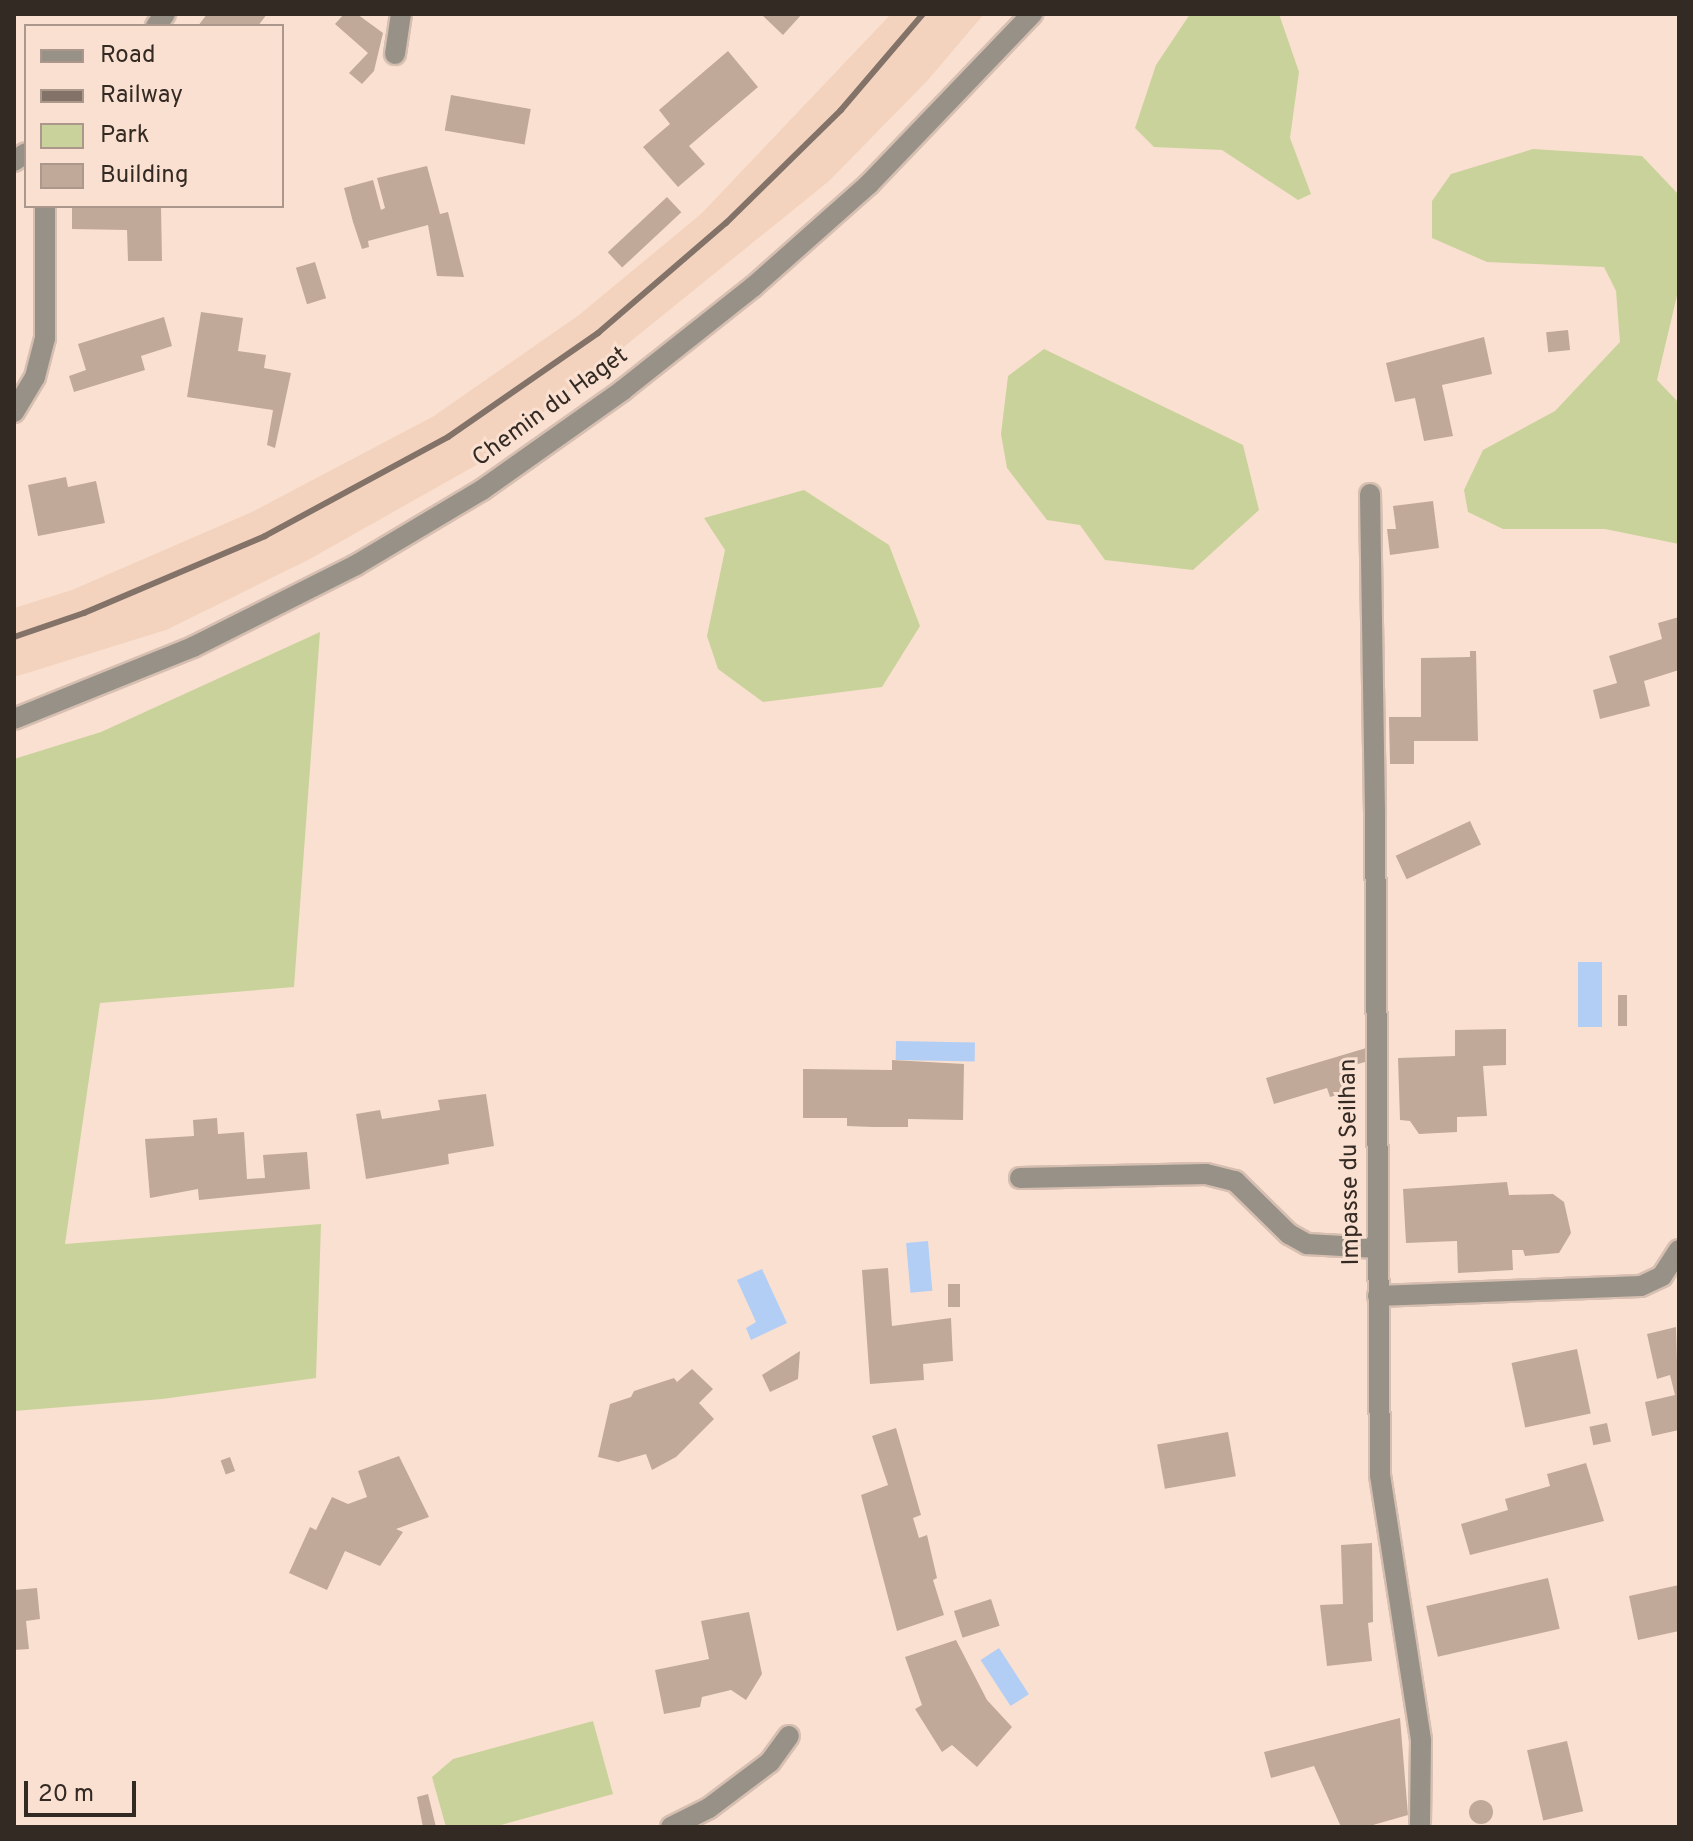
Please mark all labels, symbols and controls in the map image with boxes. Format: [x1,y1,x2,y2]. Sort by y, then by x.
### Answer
legend [24,24,284,208]
text: Road [100,41,156,71]
text: Railway [100,81,183,111]
text: Park [100,121,150,151]
text: Building [100,161,189,191]
street label: Chemin du Haget [468,342,634,474]
street label: Impasse du Seilhan [1335,1058,1367,1266]
scale bar [28,1765,140,1815]
text: 20 m [38,1780,94,1810]

